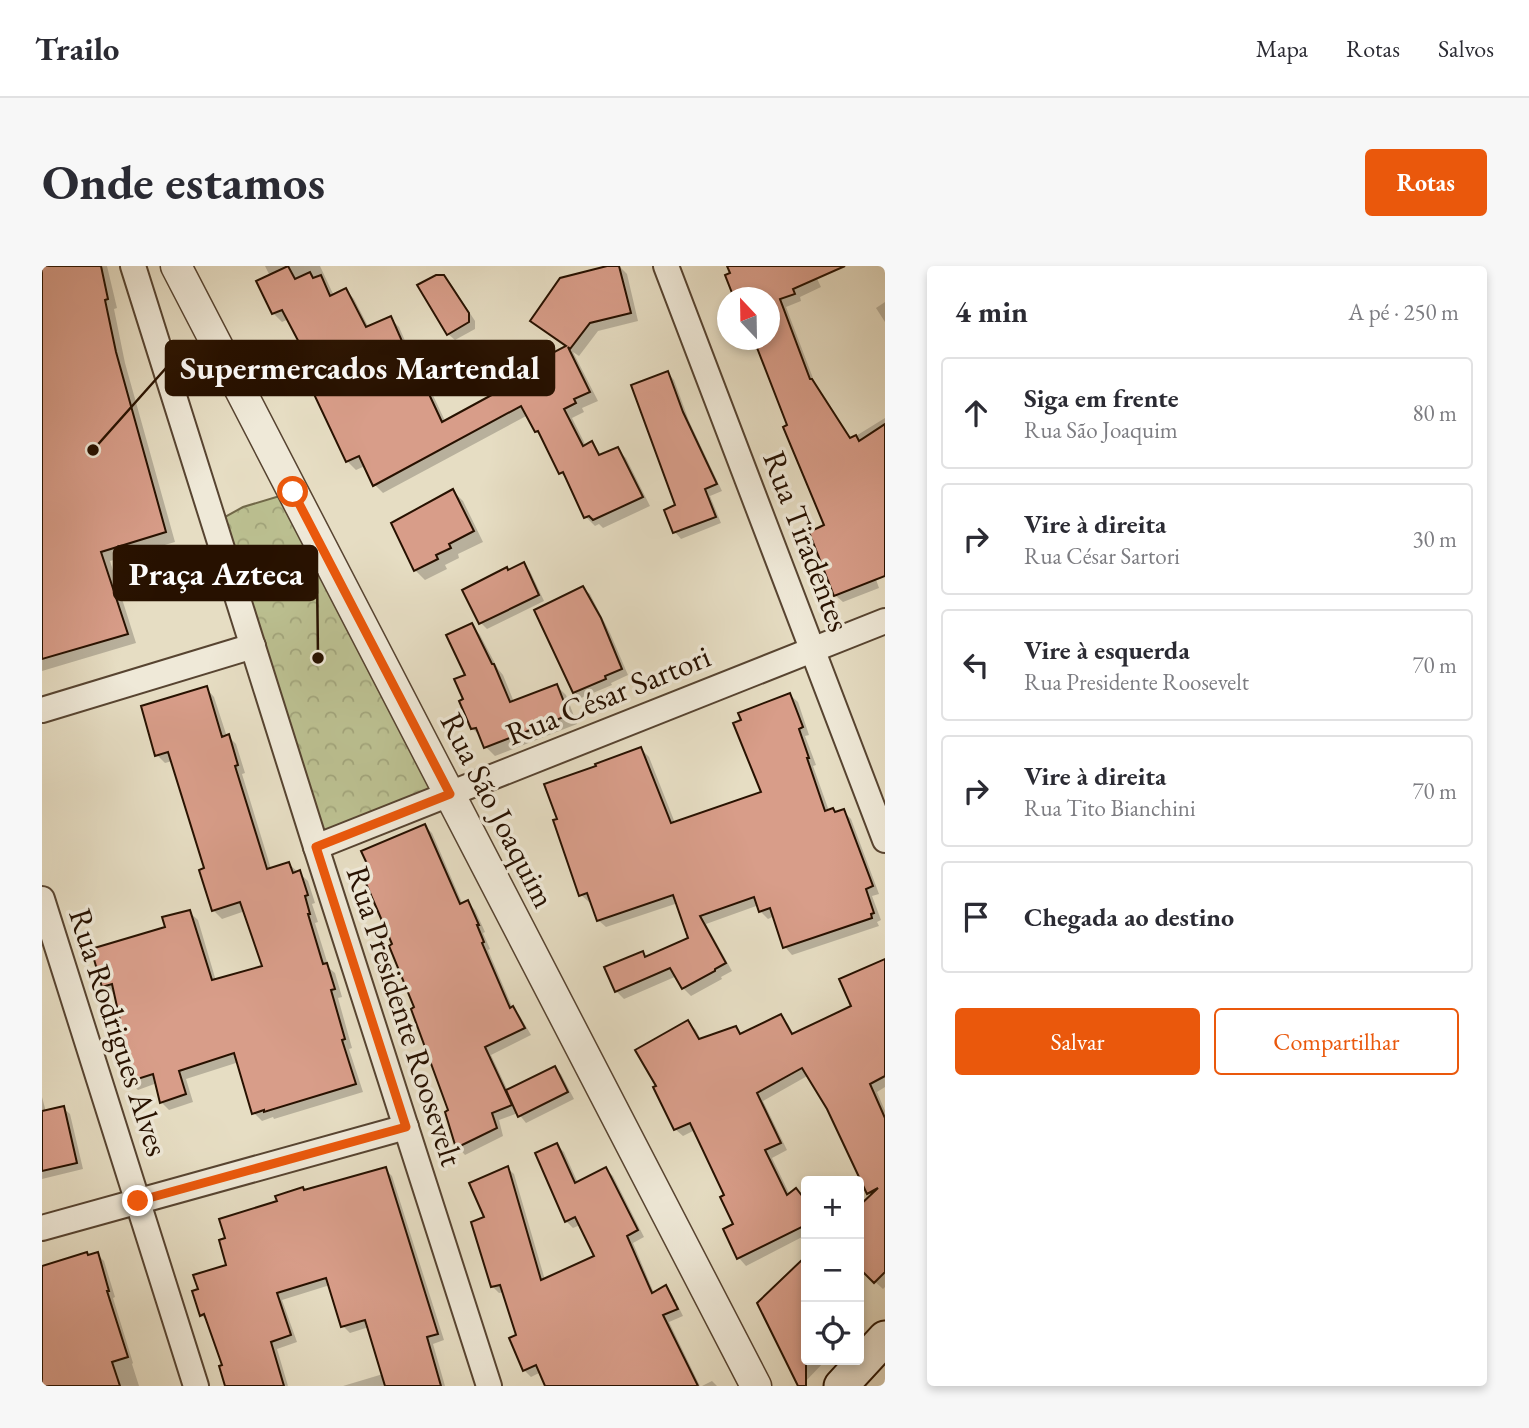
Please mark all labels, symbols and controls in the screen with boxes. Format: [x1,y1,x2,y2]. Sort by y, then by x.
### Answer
text: Trailo [35,27,119,70]
text: Mapa [1256,33,1308,64]
text: Rotas [1346,33,1400,64]
text: Salvos [1438,33,1494,64]
button: Rotas [1365,149,1487,216]
text: Onde estamos [42,150,325,214]
north arrow [717,287,780,350]
text: 4 min [955,292,1028,331]
text: A pé · 250 m [1348,297,1459,327]
callout: Supermercados Martendal [166,341,554,395]
text: Supermercados Martendal [180,346,540,389]
text: Siga em frente [1024,381,1179,415]
icon: ahead [957,394,995,432]
text: 80 m [1412,398,1457,428]
text: Rua São Joaquim [1024,415,1178,445]
street label: Rua Tiradentes [753,445,861,637]
route start [277,476,308,507]
text: Vire à direita [1024,507,1166,541]
icon: right [957,520,995,558]
text: 30 m [1412,524,1457,554]
text: Rua César Sartori [1024,541,1180,571]
callout: Praça Azteca [114,546,317,600]
text: Praça Azteca [128,552,304,595]
text: Vire à esquerda [1024,633,1190,667]
street label: Rua César Sartori [500,635,717,755]
icon: left [957,646,995,684]
text: 70 m [1412,650,1457,680]
text: Rua Presidente Roosevelt [1024,667,1249,697]
street label: Rua São Joaquim [431,705,565,915]
text: Vire à direita [1024,759,1166,793]
icon: right [957,772,995,810]
text: 70 m [1412,776,1457,806]
text: Rua Tito Bianchini [1024,793,1196,823]
street label: Rua Presidente Roosevelt [337,861,473,1171]
icon: arrive [957,898,995,936]
text: Chegada ao destino [1024,900,1234,934]
street label: Rua Rodrigues Alves [59,903,179,1161]
button: Salvar [955,1008,1200,1075]
button: Compartilhar [1214,1008,1459,1075]
map controls [801,1176,864,1365]
button: + [801,1176,864,1239]
route end [122,1185,153,1216]
button: − [801,1239,864,1302]
button: locate [801,1302,864,1365]

